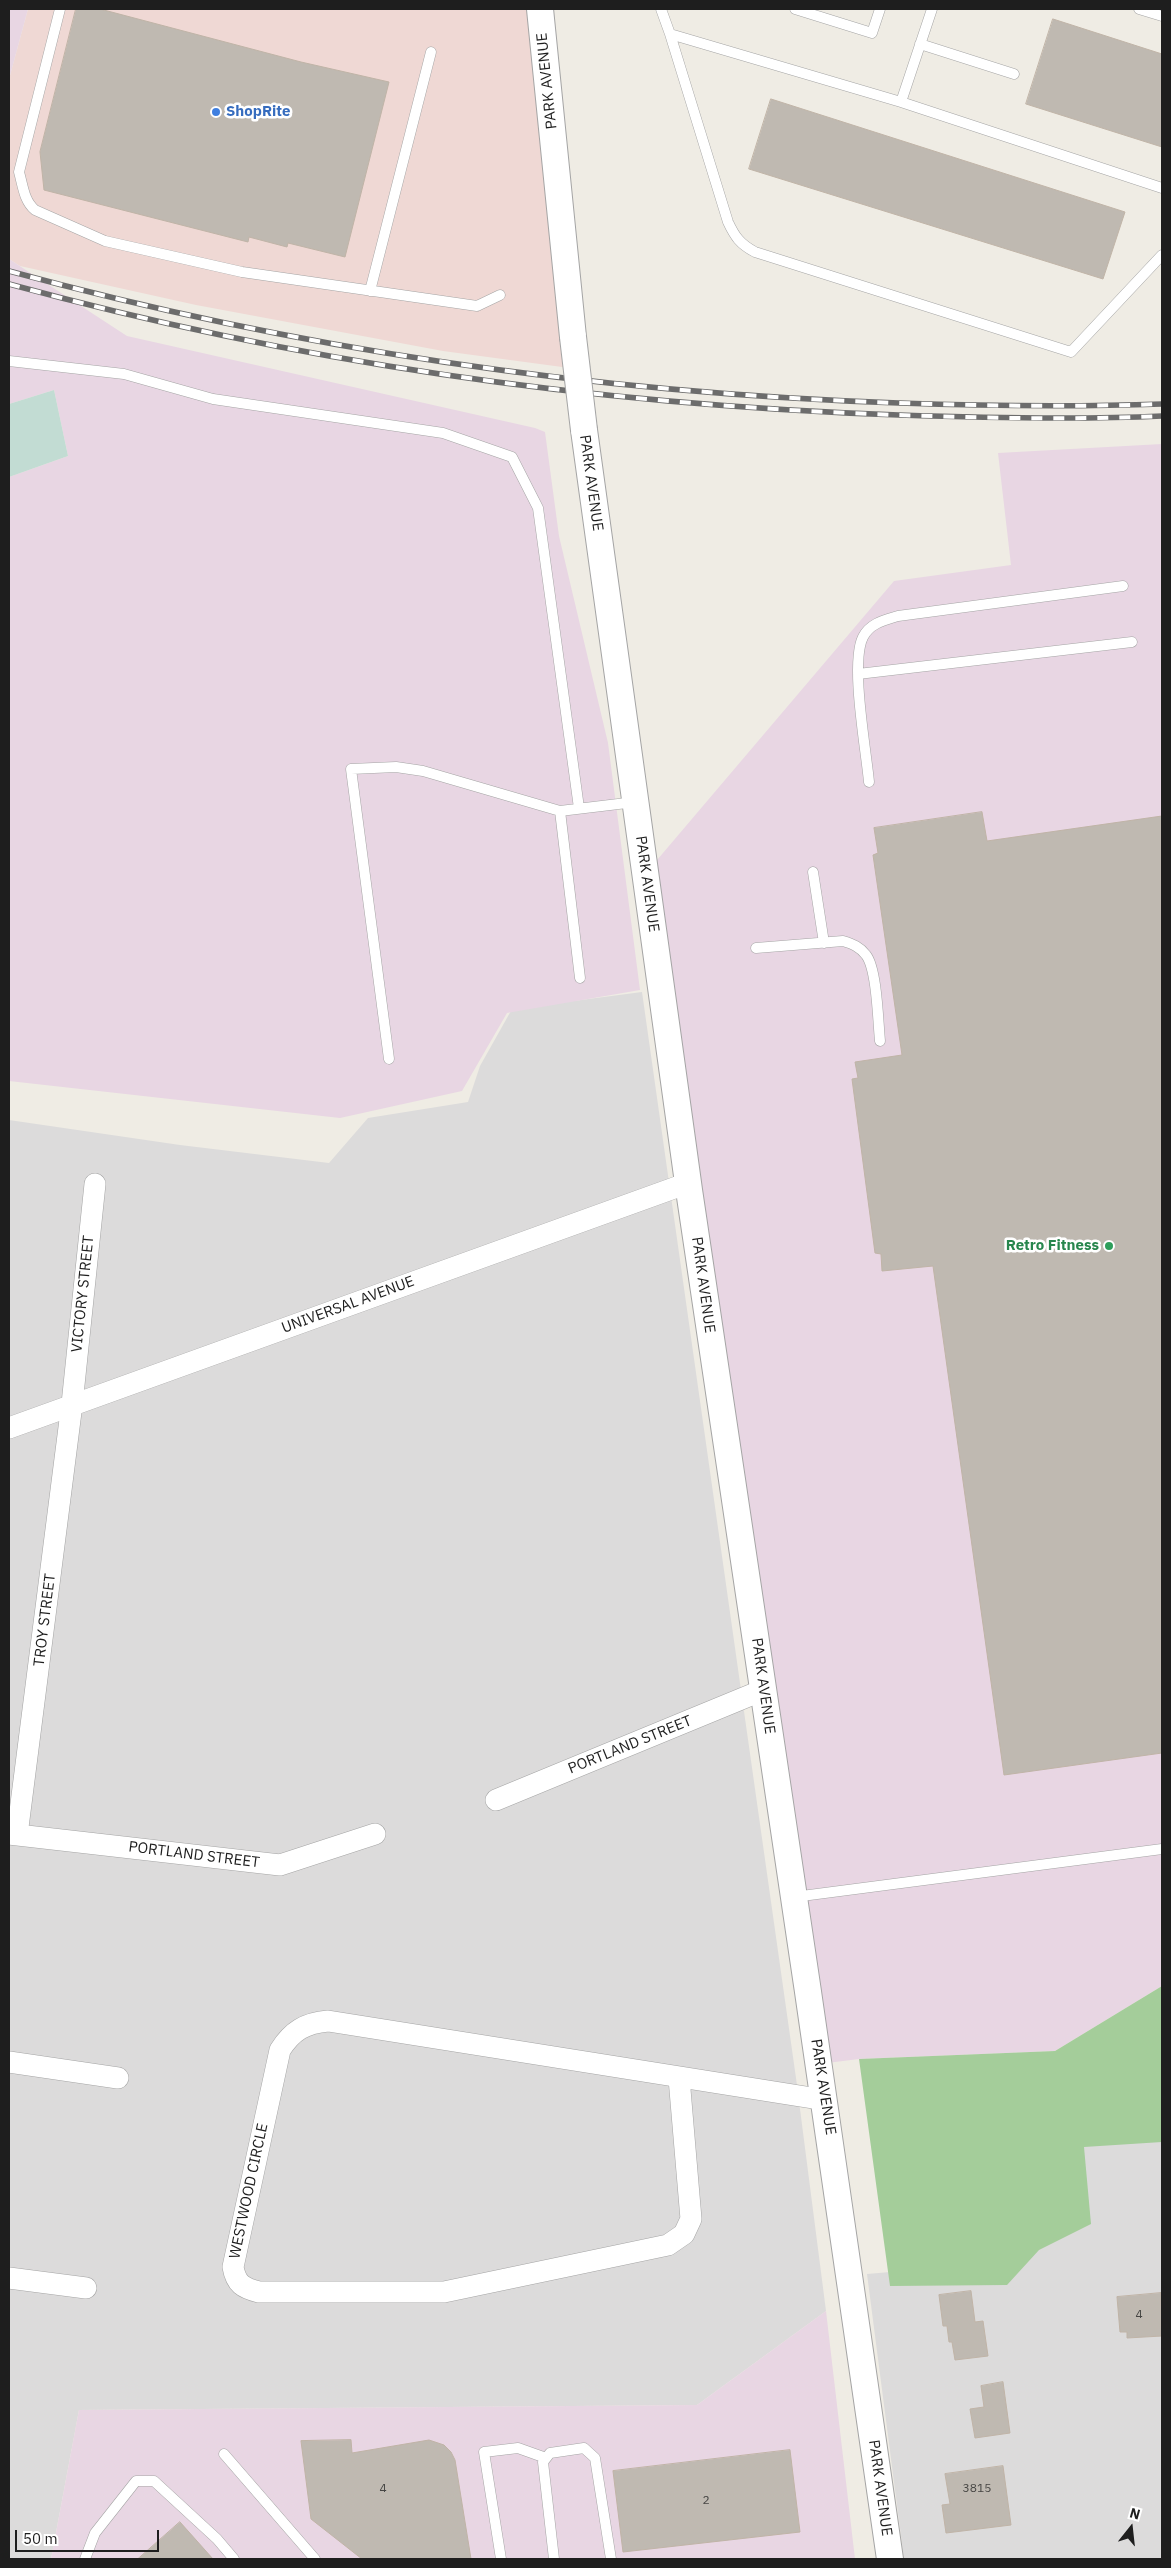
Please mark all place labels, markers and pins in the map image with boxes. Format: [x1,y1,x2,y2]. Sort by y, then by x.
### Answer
place label: ShopRite [226,103,290,121]
marker: ShopRite [210,106,222,118]
place label: Retro Fitness [1006,1237,1099,1255]
marker: Retro Fitness [1103,1240,1115,1252]

